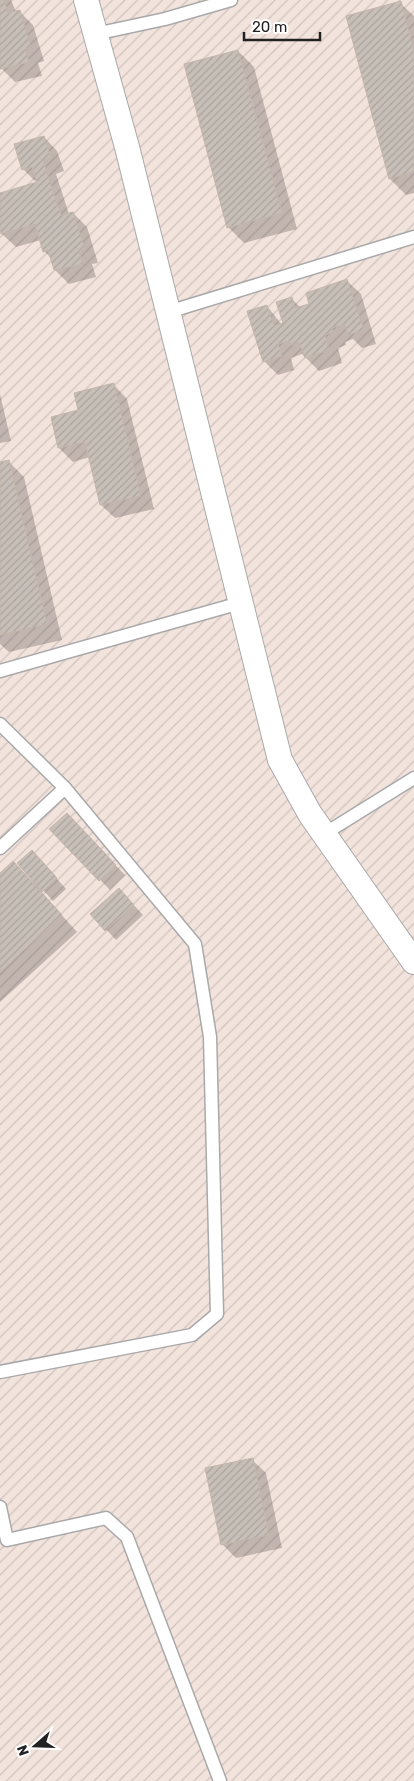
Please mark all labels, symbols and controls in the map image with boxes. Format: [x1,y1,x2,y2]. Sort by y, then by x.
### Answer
scale bar [244,10,320,42]
text: 20 m [252,18,287,36]
north arrow [10,1721,60,1771]
text: N [14,1743,33,1758]

